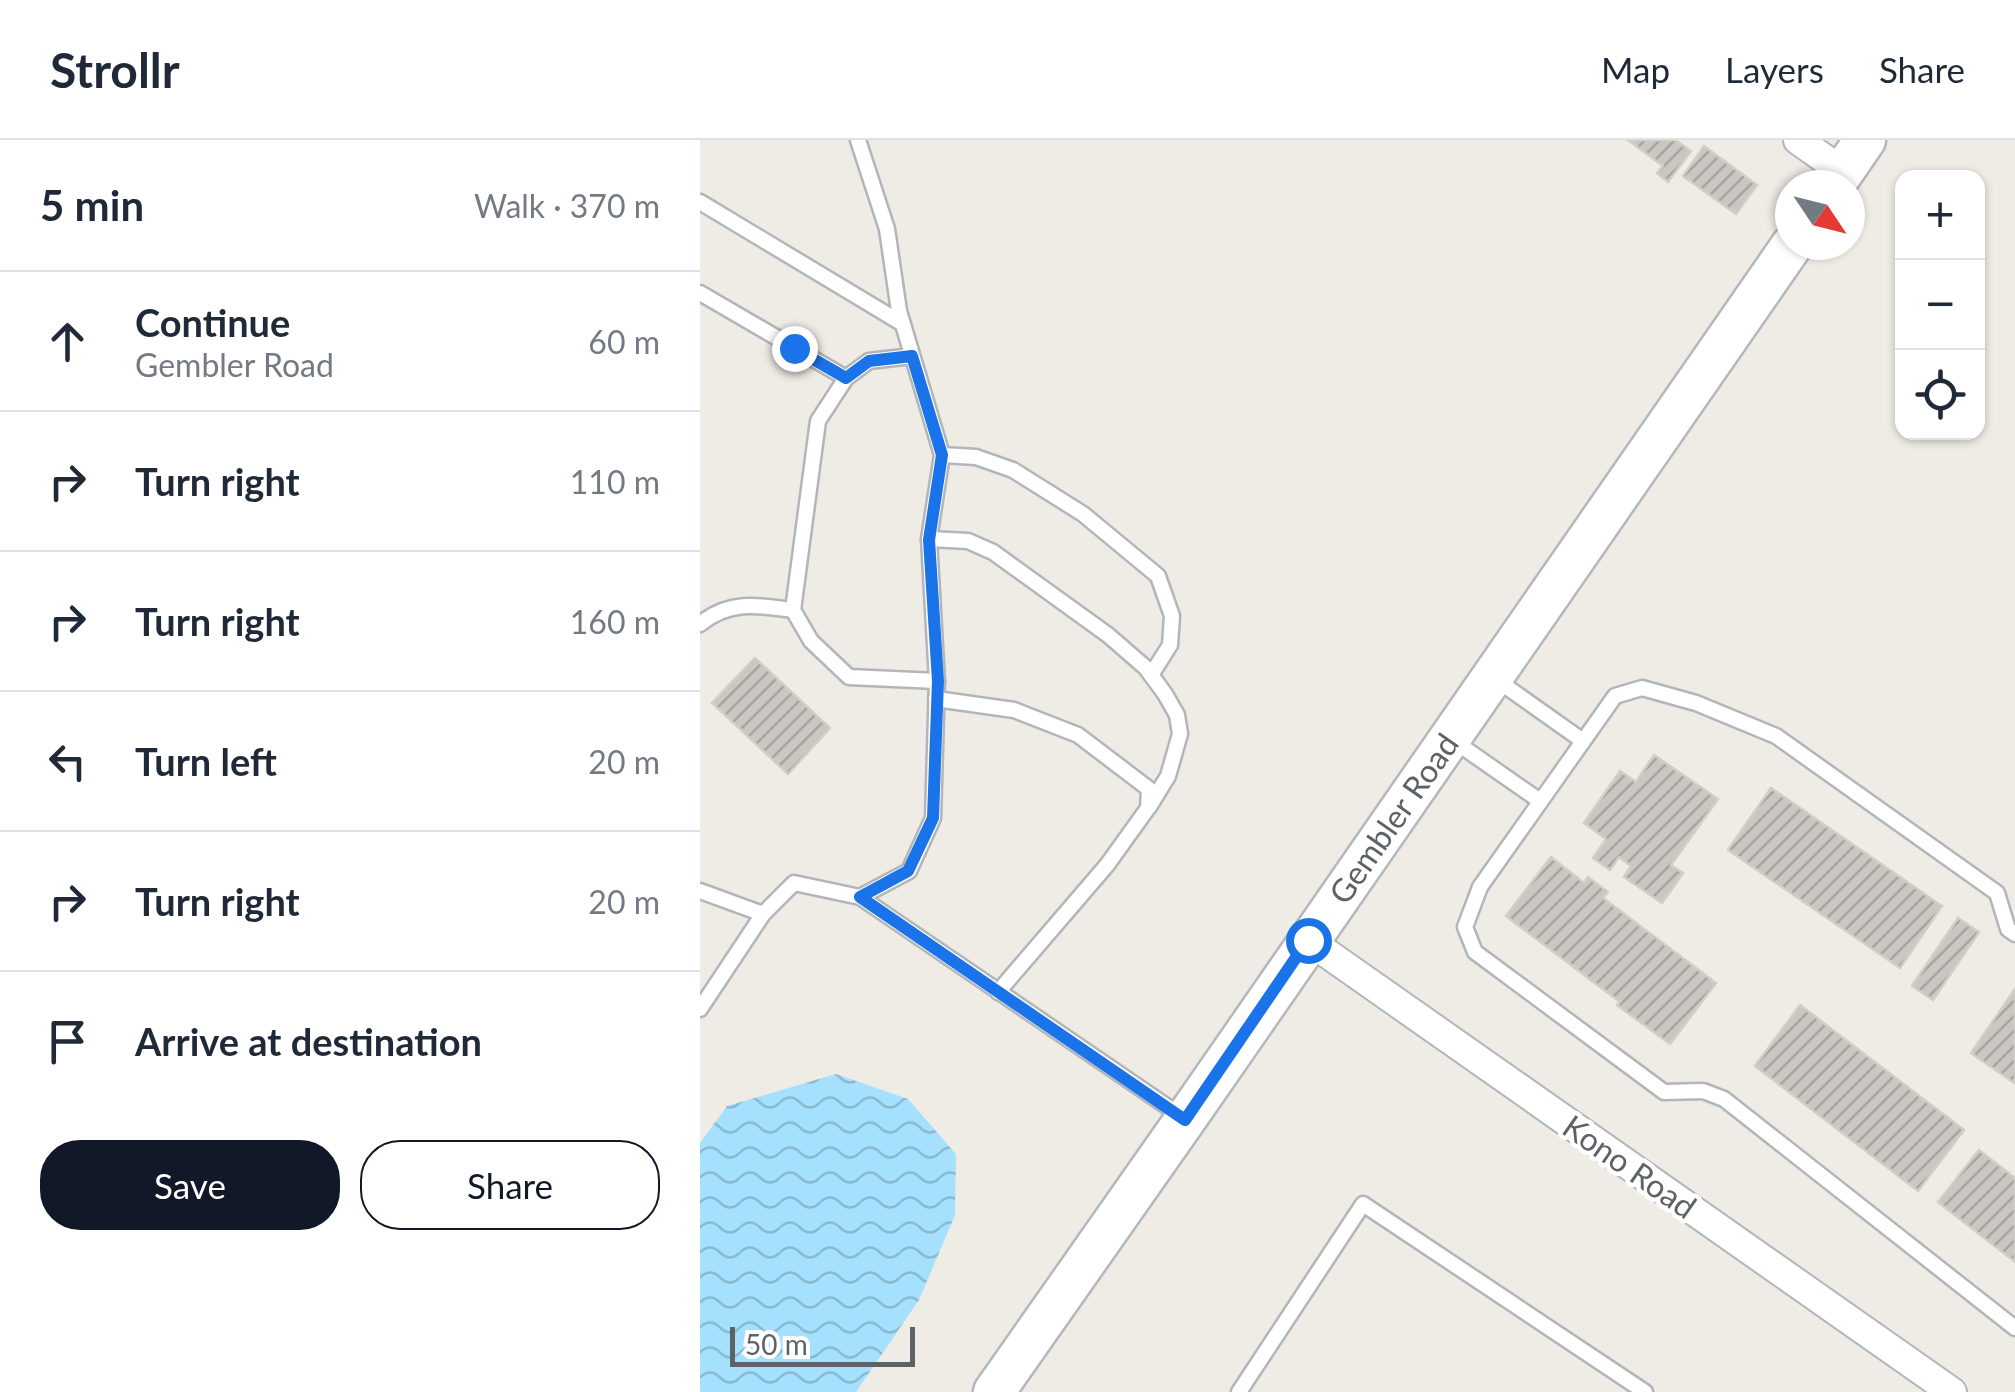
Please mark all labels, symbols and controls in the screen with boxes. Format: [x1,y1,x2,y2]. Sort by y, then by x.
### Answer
text: Strollr [50,41,180,98]
text: Map [1601,48,1670,90]
text: Layers [1725,48,1824,90]
text: Share [1879,48,1965,90]
north arrow [1775,170,1865,260]
map controls [1895,170,1985,440]
button: + [1895,170,1985,260]
text: 5 min [40,180,144,230]
text: Walk · 370 m [474,186,660,225]
button: − [1895,260,1985,350]
text: Continue [135,299,290,345]
icon: ahead [40,314,95,369]
text: 60 m [588,322,660,361]
route end [772,326,818,372]
text: Gembler Road [135,345,334,384]
button: locate [1895,350,1985,440]
icon: right [40,454,95,509]
text: Turn right [135,458,300,504]
text: 110 m [570,462,660,501]
icon: right [40,594,95,649]
text: Turn right [135,598,300,644]
text: 160 m [570,602,660,641]
street label: Gembler Road [1320,725,1466,911]
icon: left [40,734,95,789]
text: Turn left [135,738,277,784]
text: 20 m [588,742,660,781]
icon: right [40,874,95,929]
text: Turn right [135,878,300,924]
text: 20 m [588,882,660,921]
route start [1286,918,1332,964]
icon: arrive [40,1014,95,1069]
text: Arrive at destination [135,1018,482,1064]
street label: Kono Road [1556,1106,1704,1226]
button: Save [40,1140,340,1230]
button: Share [360,1140,660,1230]
scale bar [730,1322,915,1366]
text: 50 m [745,1327,808,1361]

